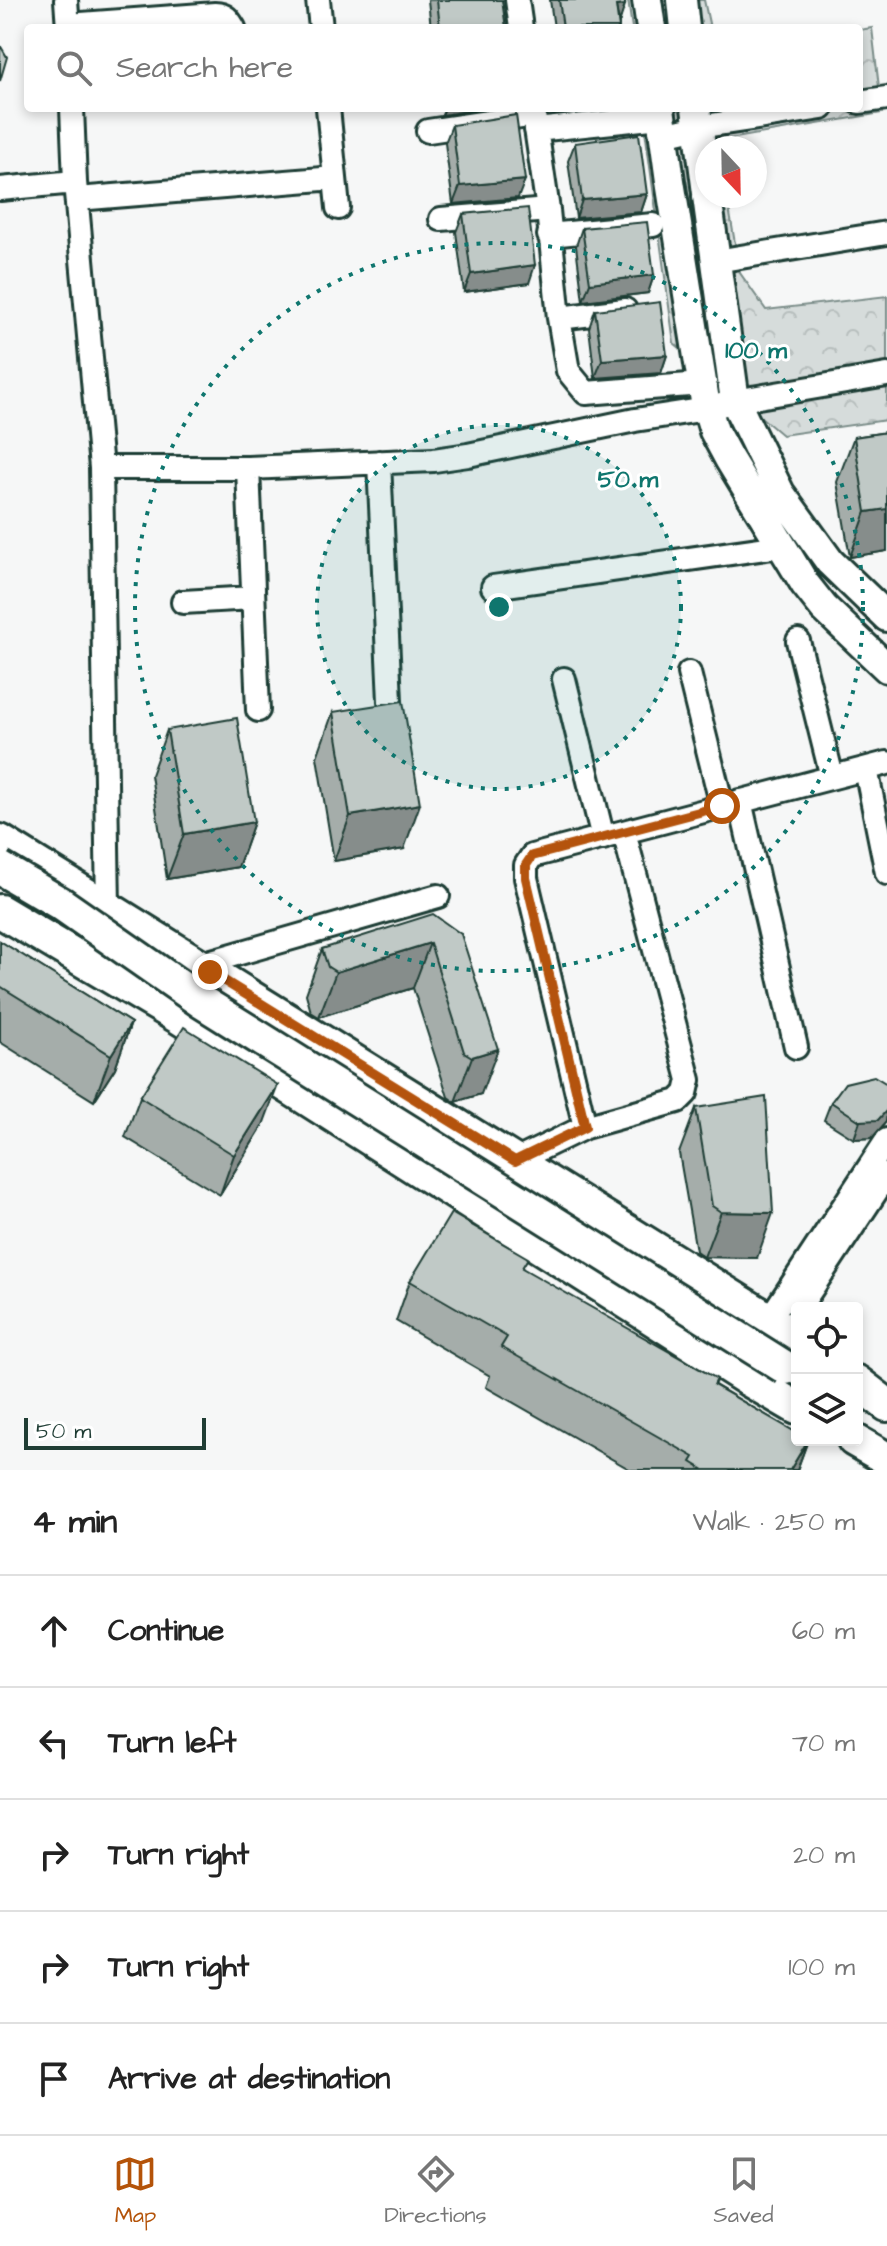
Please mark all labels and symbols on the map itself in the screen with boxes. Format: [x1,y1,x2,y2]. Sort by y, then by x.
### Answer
north arrow [695,136,767,208]
text: 100 m [725,334,787,368]
text: 50 m [598,463,659,497]
centre of rings [485,593,513,621]
route start [704,788,740,824]
route end [192,954,228,990]
scale bar [24,1414,206,1450]

